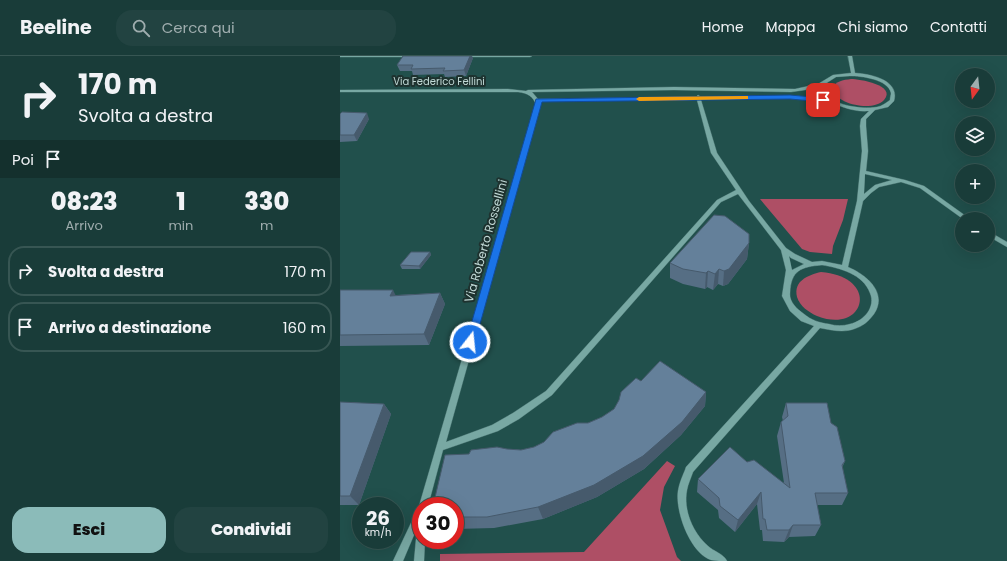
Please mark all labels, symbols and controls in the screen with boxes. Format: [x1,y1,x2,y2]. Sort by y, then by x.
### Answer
search box [116,10,396,46]
text: Beeline [20,14,92,41]
icon: search [130,17,152,39]
text: Cerca qui [162,17,235,38]
text: Home [702,17,744,37]
text: Mappa [766,17,816,37]
text: Chi siamo [838,17,908,37]
text: Contatti [930,17,987,37]
text: 170 m [78,65,157,104]
north arrow [955,68,995,108]
map controls [955,68,995,252]
icon: right [12,72,64,124]
street label: Via Federico Fellini [393,74,485,89]
pin [806,83,840,117]
icon: arrive [812,89,834,111]
text: Svolta a destra [78,103,213,128]
button: layers [955,116,995,156]
icon: arrive [42,148,64,170]
text: Poi [12,149,34,170]
button: + [955,164,995,204]
street label: Via Roberto Rossellini [460,177,511,304]
text: 08:23 [51,185,118,218]
text: 1 [176,185,186,218]
text: 330 [244,185,289,218]
button: − [955,212,995,252]
text: Arrivo [66,216,103,235]
text: min [168,216,193,235]
text: m [260,216,273,235]
icon: right [14,260,36,282]
text: Svolta a destra [48,261,164,282]
text: 170 m [284,261,326,282]
icon: arrive [14,316,36,338]
text: Arrivo a destinazione [48,317,211,338]
text: 160 m [283,317,326,338]
position arrow [449,321,491,363]
speed limit sign: 30 [412,497,464,549]
text: 26 [366,504,390,532]
button: Esci [12,507,166,553]
button: Condividi [174,507,328,553]
text: km/h [365,525,391,540]

